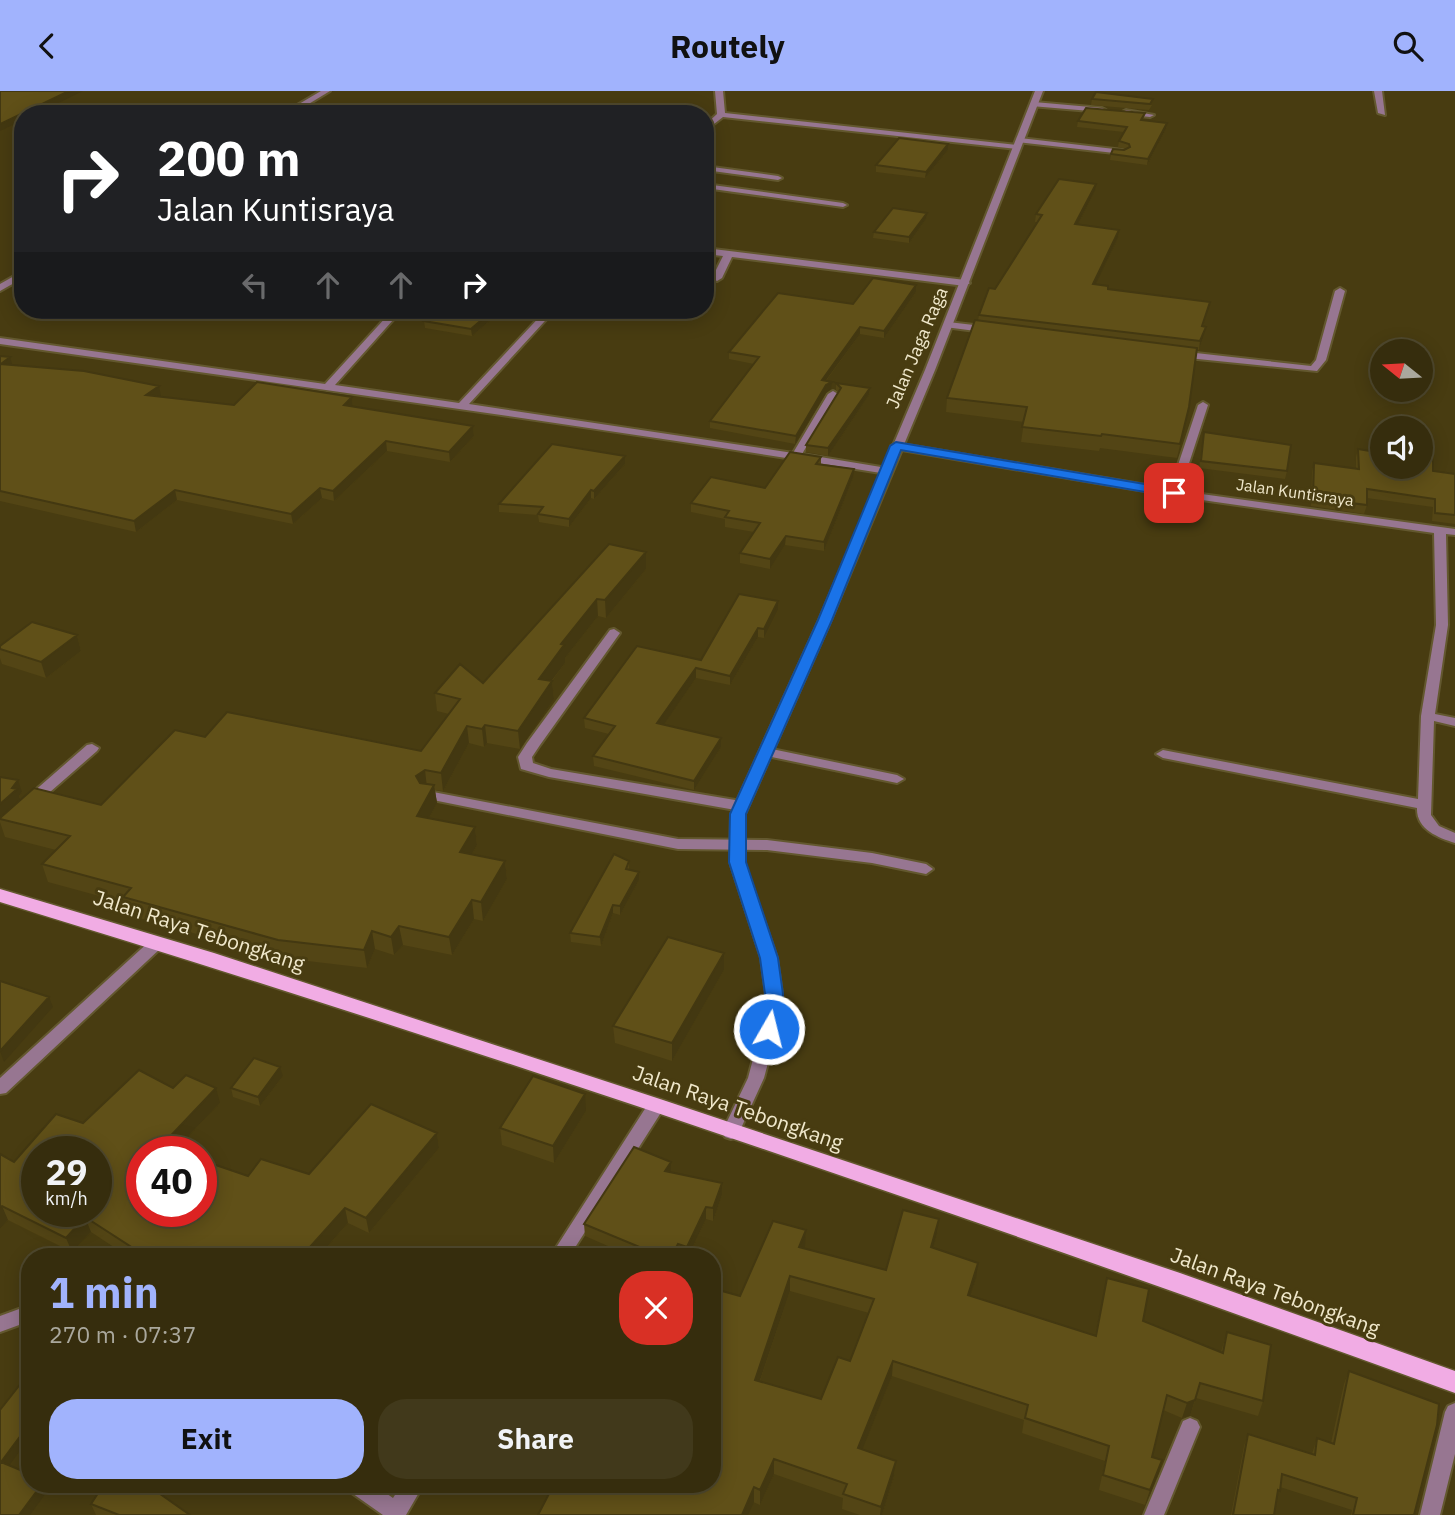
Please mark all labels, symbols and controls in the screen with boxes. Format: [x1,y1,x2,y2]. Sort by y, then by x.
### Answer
text: Routely [670,25,785,67]
icon: back [28,27,66,65]
icon: search [1389,27,1427,65]
text: 200 m [157,126,301,189]
icon: right [42,133,133,224]
text: Jalan Kuntisraya [157,188,394,230]
icon: left [236,266,274,304]
icon: ahead [309,266,347,304]
icon: ahead [382,266,420,304]
icon: right [455,266,493,304]
street label: Jalan Jaga Raga [881,283,953,412]
north arrow [1370,339,1433,403]
map controls [1370,339,1433,479]
button: sound [1370,416,1433,479]
pin [1144,463,1204,523]
icon: arrive [1155,474,1193,512]
street label: Jalan Kuntisraya [1235,474,1356,510]
street label: Jalan Raya Tebongkang [90,883,309,977]
position arrow [732,992,806,1066]
street label: Jalan Raya Tebongkang [629,1058,847,1156]
speed limit sign: 40 [126,1136,217,1227]
text: 29 [45,1149,88,1195]
text: km/h [45,1187,88,1210]
street label: Jalan Raya Tebongkang [1167,1240,1384,1342]
text: 1 min [49,1265,159,1320]
button: close [619,1271,693,1345]
text: 270 m · 07:37 [49,1319,196,1349]
button: Exit [49,1399,364,1479]
button: Share [378,1399,693,1479]

